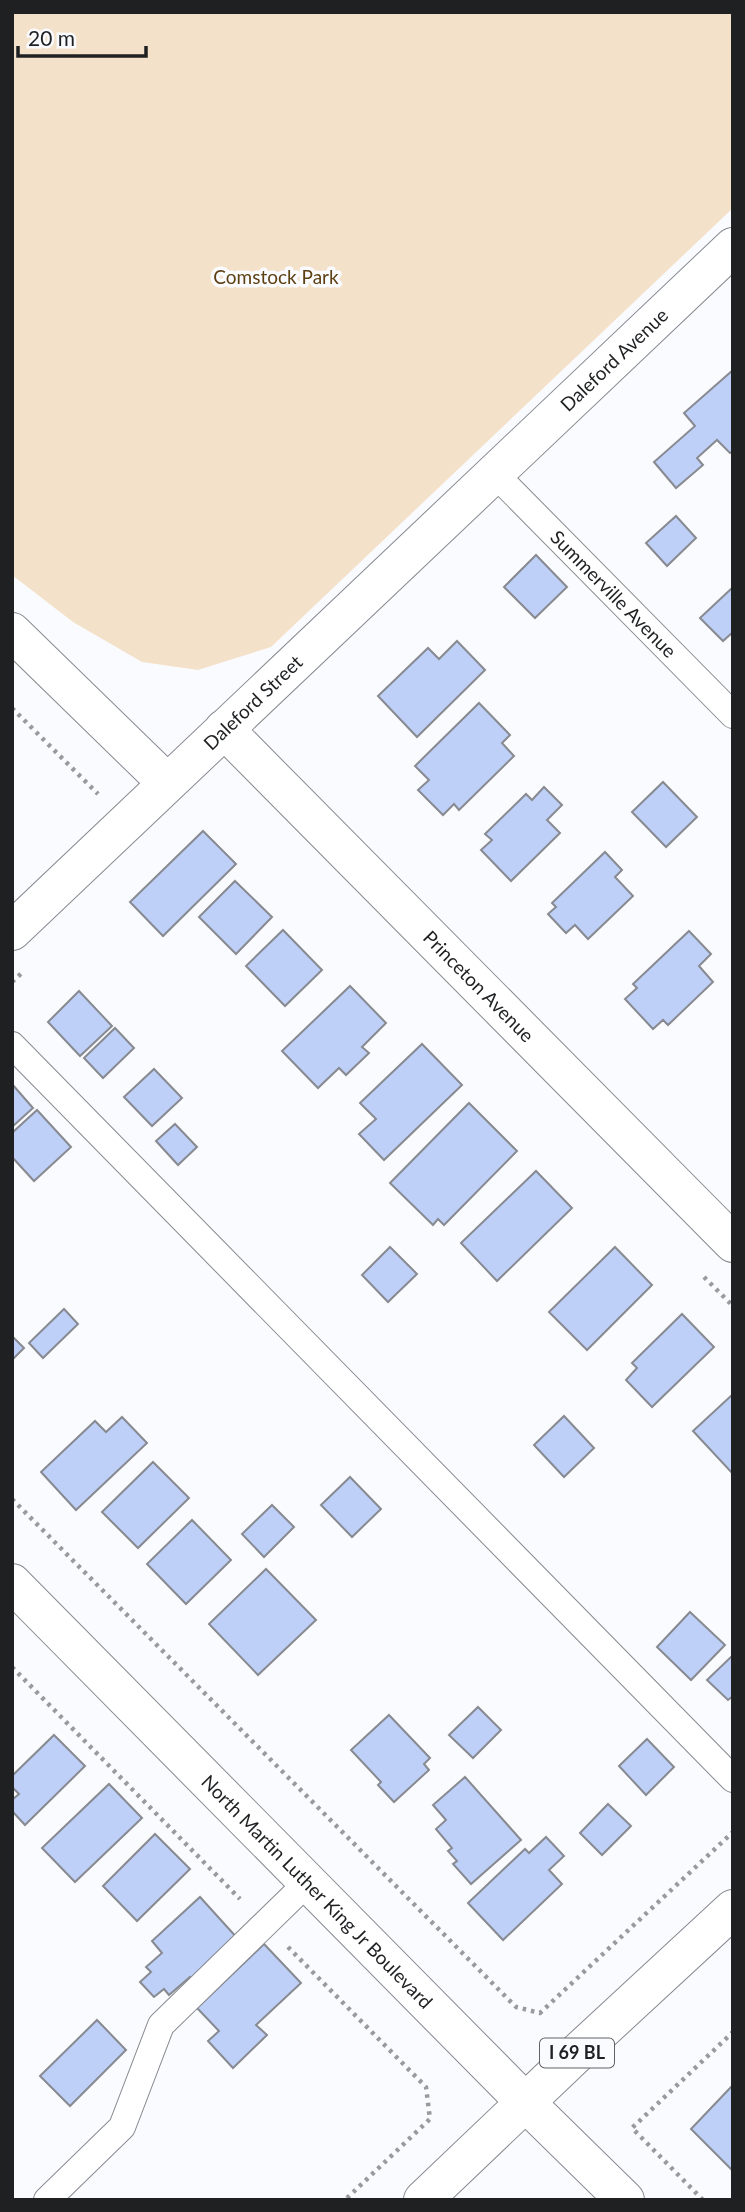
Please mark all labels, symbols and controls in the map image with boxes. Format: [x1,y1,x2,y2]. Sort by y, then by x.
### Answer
scale bar [18,14,145,58]
text: 20 m [28,25,75,50]
park label: Comstock Park [213,265,339,288]
street label: Daleford Avenue [555,303,672,416]
street label: Summerville Avenue [546,525,682,662]
street label: Daleford Street [198,650,307,754]
street label: Princeton Avenue [419,925,539,1046]
street label: North Martin Luther King Jr Boulevard [197,1770,438,2013]
road number: I 69 BL [540,2038,614,2068]

